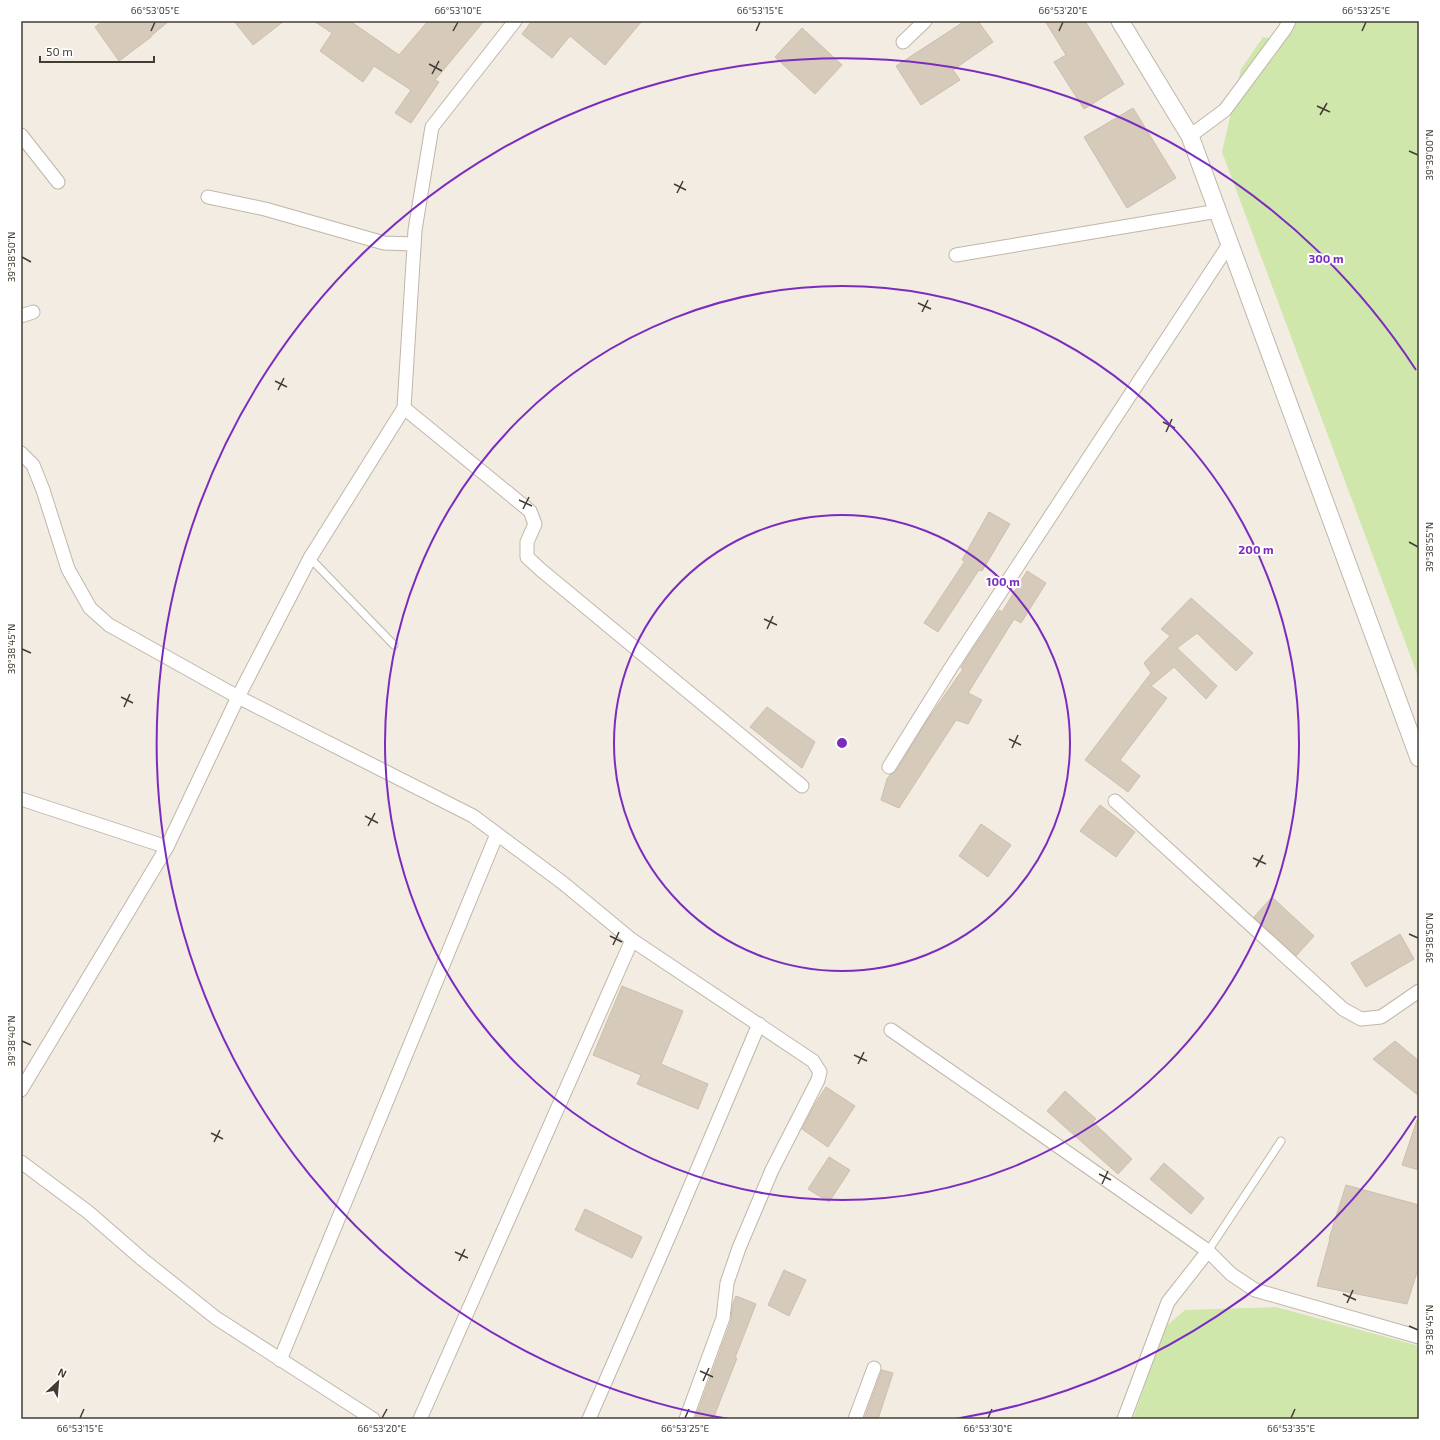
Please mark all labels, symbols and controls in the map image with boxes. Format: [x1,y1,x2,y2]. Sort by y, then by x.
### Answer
text: 66°53'05"E [131,4,180,16]
text: 66°53'10"E [434,4,482,16]
text: 66°53'15"E [737,4,784,16]
text: 66°53'20"E [1039,4,1088,16]
text: 66°53'25"E [1342,4,1390,16]
scale bar [40,38,154,64]
text: 50 m [46,44,73,58]
text: 39°39'00"N [1423,130,1435,180]
text: 39°38'50"N [5,232,17,282]
text: 300 m [1308,251,1344,265]
text: 39°38'55"N [1423,522,1435,572]
text: 200 m [1238,542,1274,556]
text: 100 m [986,574,1020,588]
text: 39°38'45"N [5,624,17,674]
centre of rings [835,736,849,750]
text: 39°38'50"N [1423,913,1435,963]
text: 39°38'40"N [5,1015,17,1067]
text: 39°38'45"N [1423,1305,1435,1355]
north arrow [38,1362,78,1402]
text: N [56,1365,69,1380]
text: 66°53'15"E [57,1422,104,1434]
text: 66°53'20"E [358,1422,407,1434]
text: 66°53'25"E [661,1422,709,1434]
text: 66°53'30"E [964,1422,1013,1434]
text: 66°53'35"E [1267,1422,1315,1434]

